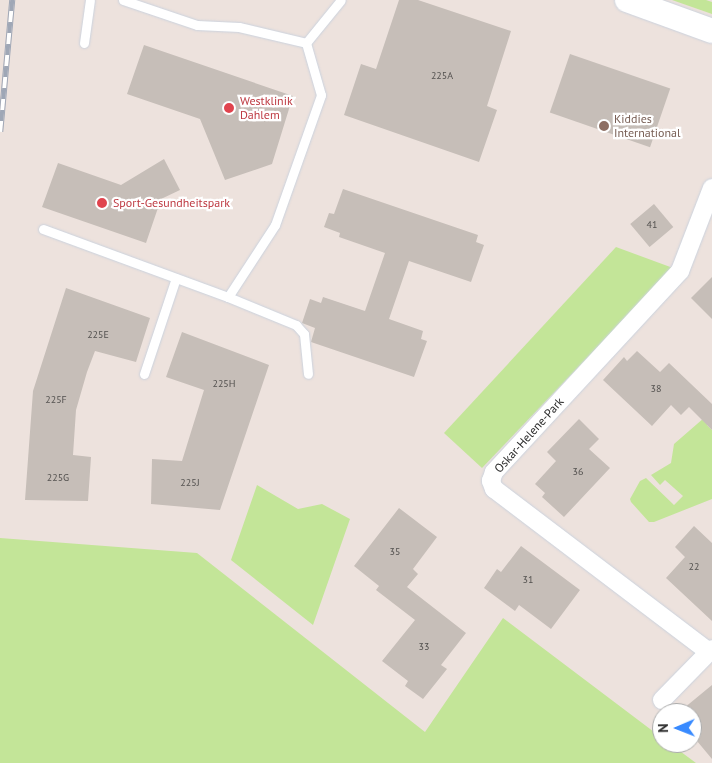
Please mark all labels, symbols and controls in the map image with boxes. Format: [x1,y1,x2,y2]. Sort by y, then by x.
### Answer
house number: 225A [431,70,453,82]
place label: Westklinik Dahlem [240,94,293,122]
marker: Westklinik Dahlem [222,101,236,115]
place label: Kiddies International [614,112,680,140]
marker: Kiddies International [598,120,610,132]
marker: Sport-Gesundheitspark [95,196,109,210]
place label: Sport-Gesundheitspark [113,196,230,210]
house number: 41 [647,219,657,231]
house number: 225E [87,329,109,341]
house number: 225H [212,378,236,390]
house number: 38 [651,383,661,395]
house number: 225F [45,394,67,406]
street label: Oskar-Helene-Park [491,394,567,476]
house number: 36 [573,466,583,478]
house number: 225G [47,472,69,484]
house number: 225J [180,477,200,489]
house number: 35 [390,546,400,558]
house number: 22 [689,561,699,573]
house number: 31 [523,574,533,586]
house number: 33 [419,641,429,653]
north arrow [652,703,702,753]
text: N [654,723,672,733]

